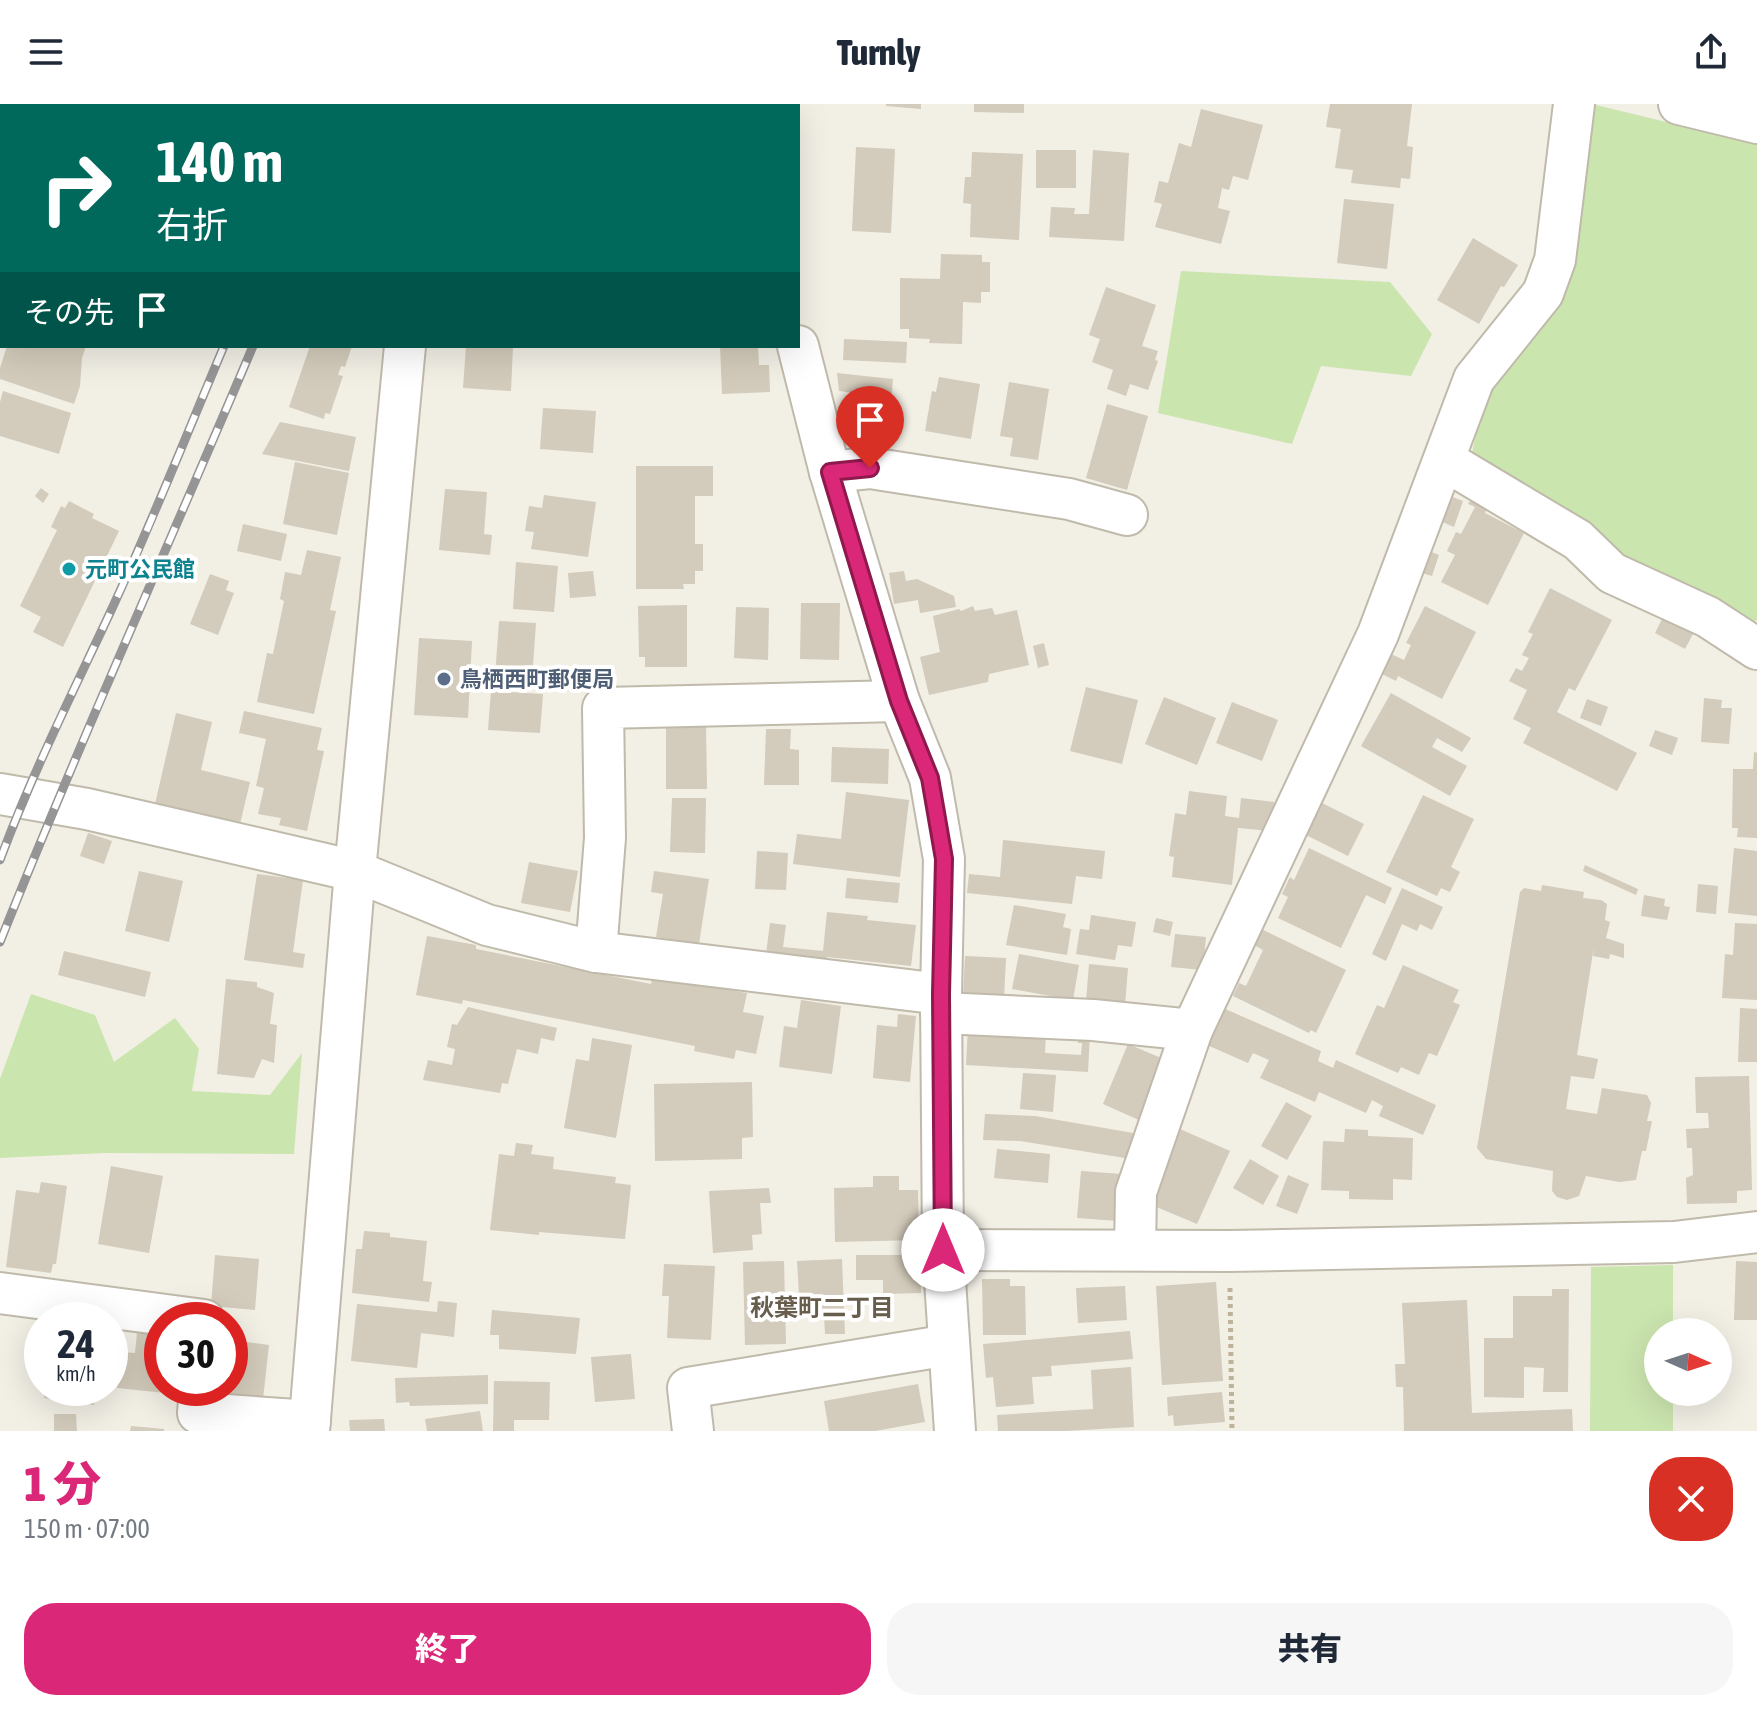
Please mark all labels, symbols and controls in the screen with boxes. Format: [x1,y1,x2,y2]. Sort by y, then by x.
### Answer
icon: menu [24,30,68,74]
icon: share [1689,30,1733,74]
text: Turnly [837,31,920,73]
text: 140 m [156,130,283,194]
icon: right [24,136,128,240]
text: 右折 [156,204,228,246]
icon: arrive [130,288,174,332]
text: その先 [24,295,114,329]
pin [836,386,904,468]
icon: arrive [848,398,892,442]
place label: 元町公民館 [85,556,195,582]
marker: 元町公民館 [60,560,78,578]
place label: 鳥栖西町郵便局 [460,666,614,692]
marker: 鳥栖西町郵便局 [435,670,453,688]
position arrow [901,1208,985,1292]
district label: 秋葉町二丁目 [750,1294,894,1321]
speed limit sign: 30 [144,1302,248,1406]
north arrow [1644,1318,1732,1406]
map controls [1644,1318,1732,1406]
text: 24 [57,1321,95,1366]
text: km/h [56,1362,96,1385]
text: 1 分 [24,1456,101,1511]
button: close [1649,1457,1733,1541]
text: 150 m · 07:00 [24,1514,150,1544]
button: 終了 [24,1603,871,1695]
button: 共有 [887,1603,1733,1695]

